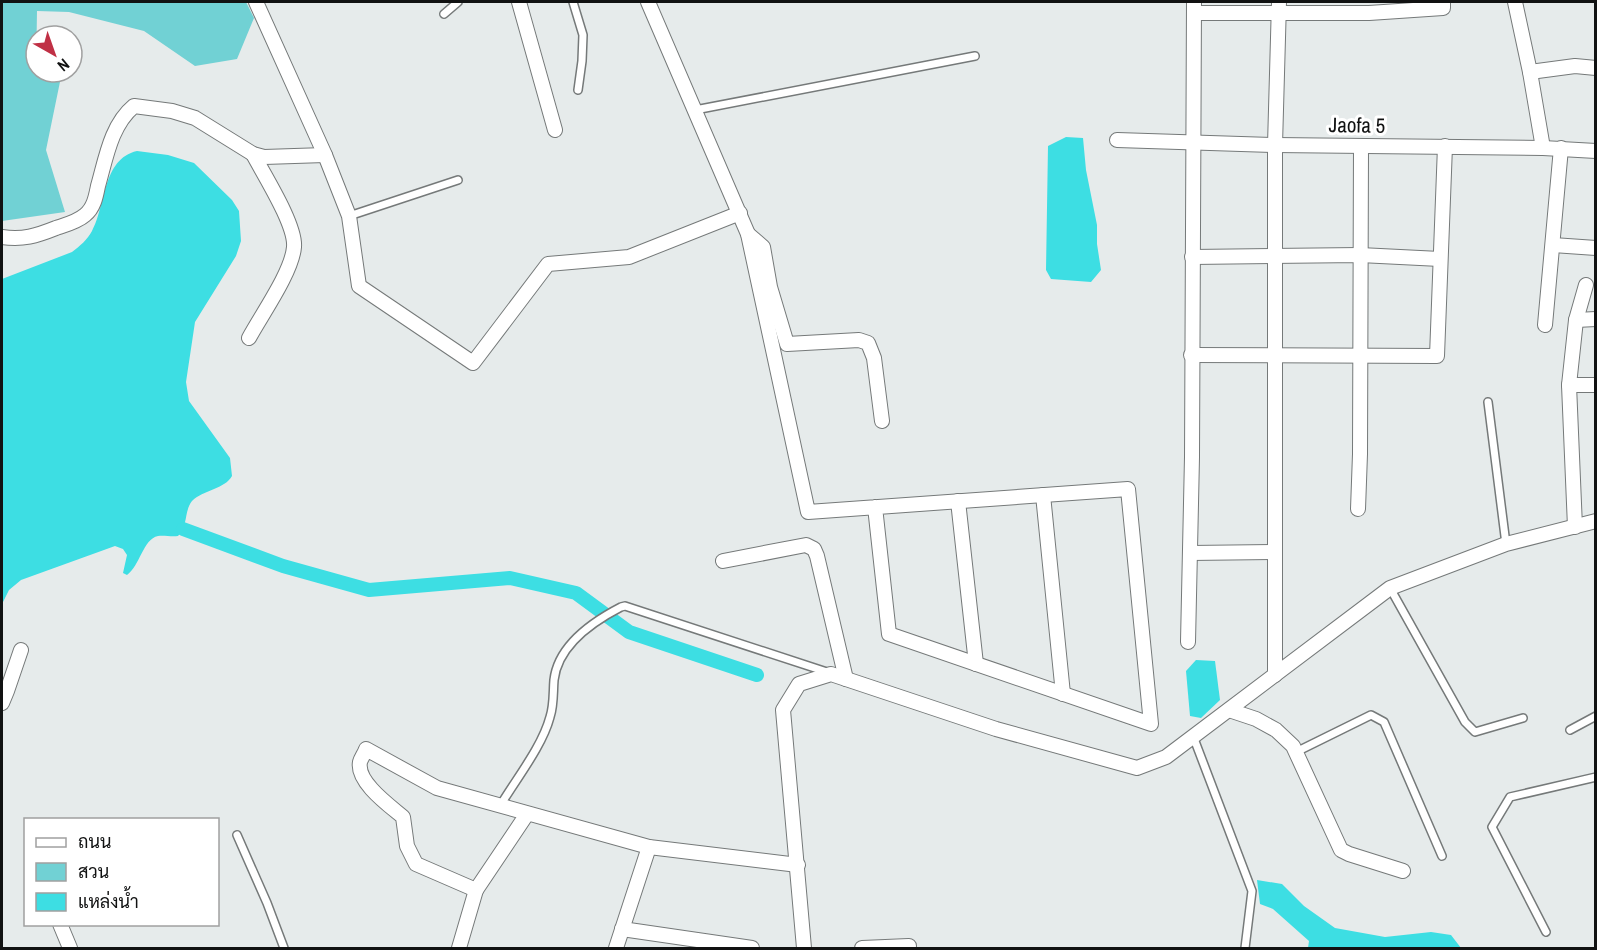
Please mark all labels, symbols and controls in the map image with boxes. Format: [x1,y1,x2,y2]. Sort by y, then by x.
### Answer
north arrow [24,24,84,84]
text: N [53,54,74,77]
street label: Jaofa 5 [1329,110,1385,140]
legend [24,818,219,926]
text: ถนน [78,829,111,854]
text: สวน [78,859,109,884]
text: แหล่งน้ำ [78,886,139,914]

